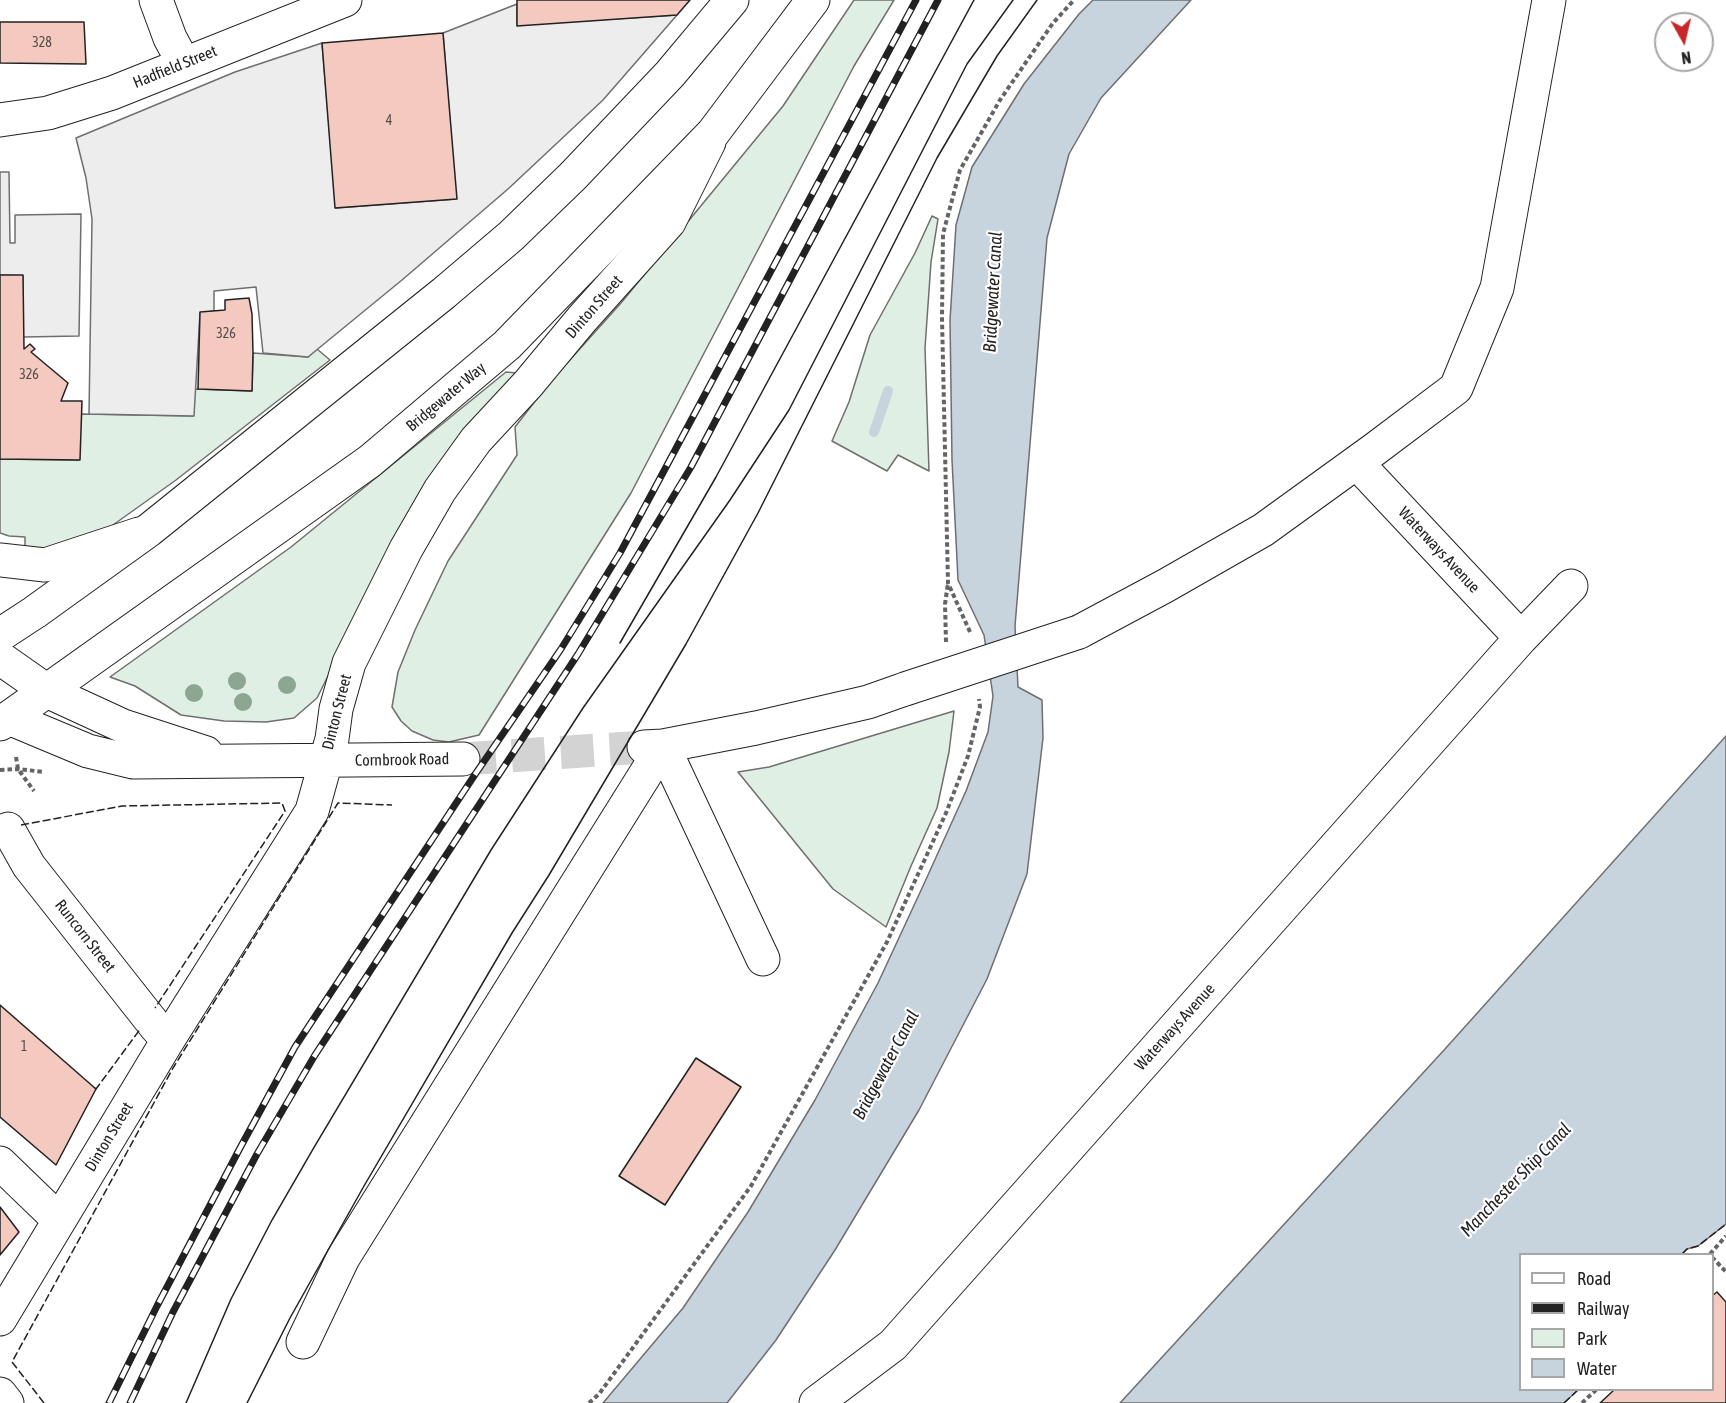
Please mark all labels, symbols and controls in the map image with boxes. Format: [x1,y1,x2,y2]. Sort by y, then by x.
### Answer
north arrow [1654,12,1714,72]
house number: 328 [32,35,52,51]
street label: Hadfield Street [130,41,220,93]
text: N [1680,48,1692,67]
house number: 4 [386,113,392,129]
water label: Bridgewater Canal [979,231,1007,353]
street label: Dinton Street [561,271,627,343]
house number: 326 [216,326,236,342]
street label: Bridgewater Way [402,358,490,436]
house number: 326 [19,367,39,383]
street label: Waterways Avenue [1394,503,1484,597]
street label: Dinton Street [318,672,356,752]
street label: Cornbrook Road [355,750,449,770]
street label: Runcorn Street [51,896,119,976]
street label: Waterways Avenue [1131,980,1219,1074]
water label: Bridgewater Canal [848,1007,924,1123]
house number: 1 [21,1039,27,1055]
street label: Dinton Street [81,1099,137,1175]
water label: Manchester Ship Canal [1456,1119,1576,1241]
legend [1519,1253,1714,1391]
text: Road [1577,1268,1611,1289]
text: Railway [1577,1298,1629,1319]
text: Park [1577,1328,1607,1349]
text: Water [1577,1358,1616,1379]

